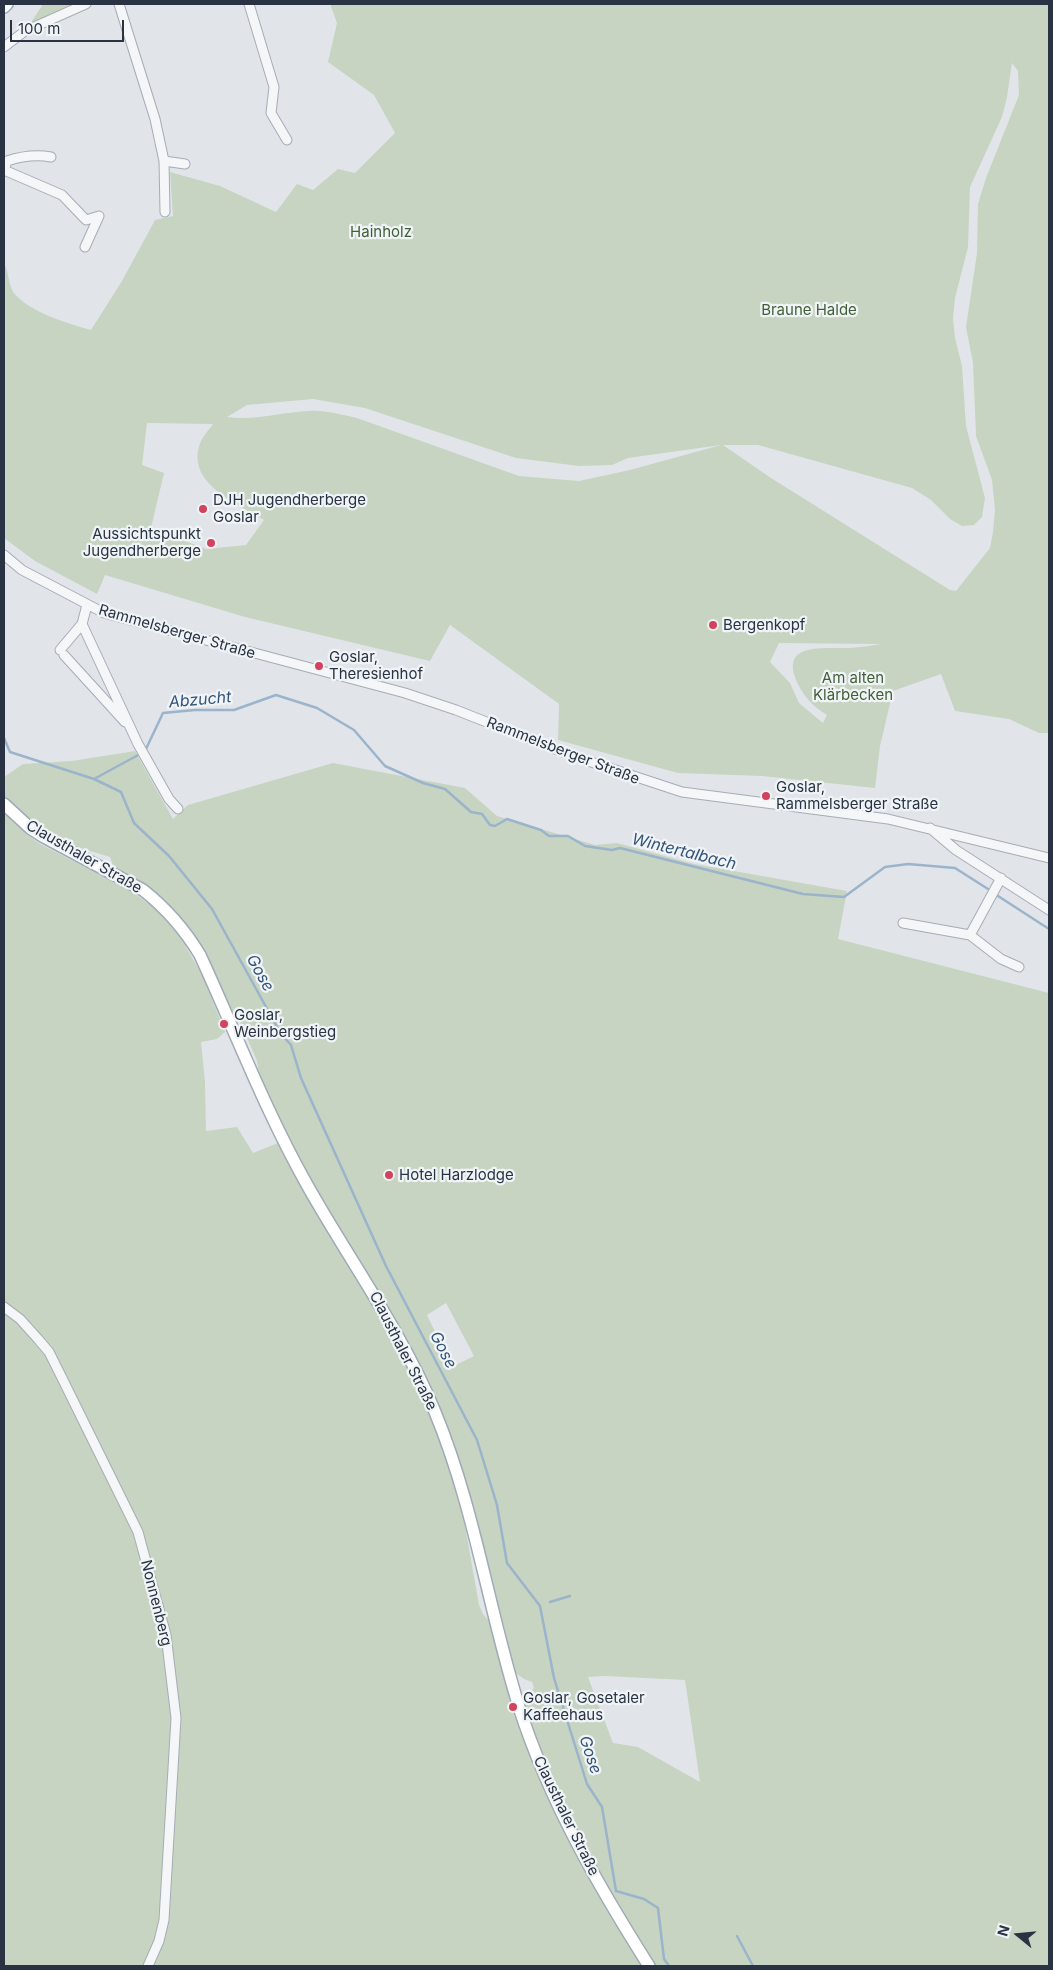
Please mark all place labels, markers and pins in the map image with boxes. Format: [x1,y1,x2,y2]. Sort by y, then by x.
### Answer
place label: DJH Jugendherberge Goslar [213,491,366,526]
marker: DJH Jugendherberge Goslar [197,503,209,515]
place label: Aussichtspunkt Jugendherberge [83,525,201,560]
marker: Aussichtspunkt Jugendherberge [205,537,217,549]
place label: Bergenkopf [723,616,805,634]
marker: Bergenkopf [707,619,719,631]
place label: Goslar, Theresienhof [329,648,423,683]
marker: Goslar, Theresienhof [313,660,325,672]
place label: Goslar, Rammelsberger Straße [776,778,938,813]
marker: Goslar, Rammelsberger Straße [760,790,772,802]
place label: Goslar, Weinbergstieg [234,1006,336,1041]
marker: Goslar, Weinbergstieg [218,1018,230,1030]
place label: Hotel Harzlodge [399,1166,514,1184]
marker: Hotel Harzlodge [383,1169,395,1181]
place label: Goslar, Gosetaler Kaffeehaus [523,1689,645,1724]
marker: Goslar, Gosetaler Kaffeehaus [507,1701,519,1713]

